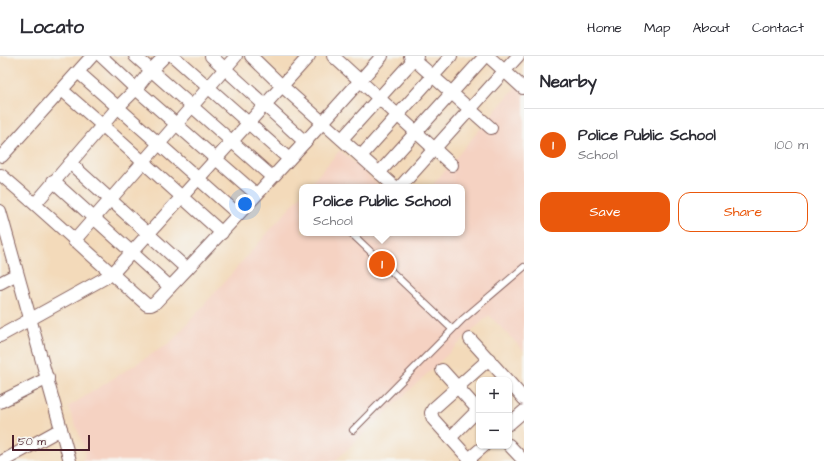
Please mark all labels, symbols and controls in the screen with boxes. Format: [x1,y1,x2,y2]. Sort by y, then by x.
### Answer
text: Locato [20,14,84,41]
text: Home [587,18,622,38]
text: Map [644,18,670,38]
text: About [692,18,730,38]
text: Contact [752,18,804,38]
text: Nearby [540,70,597,94]
text: Police Public School [578,125,716,146]
text: 1 [552,136,554,154]
text: 100 m [775,136,808,154]
text: School [578,146,618,164]
popup [299,184,465,236]
text: Police Public School [313,191,451,212]
button: Save [540,192,670,232]
button: Share [678,192,808,232]
your location [235,194,255,214]
text: School [313,212,353,230]
pin: 1 [369,249,395,279]
map controls [476,377,512,449]
button: + [476,377,512,413]
button: − [476,413,512,449]
scale bar [12,433,90,452]
text: 50 m [18,434,46,449]

